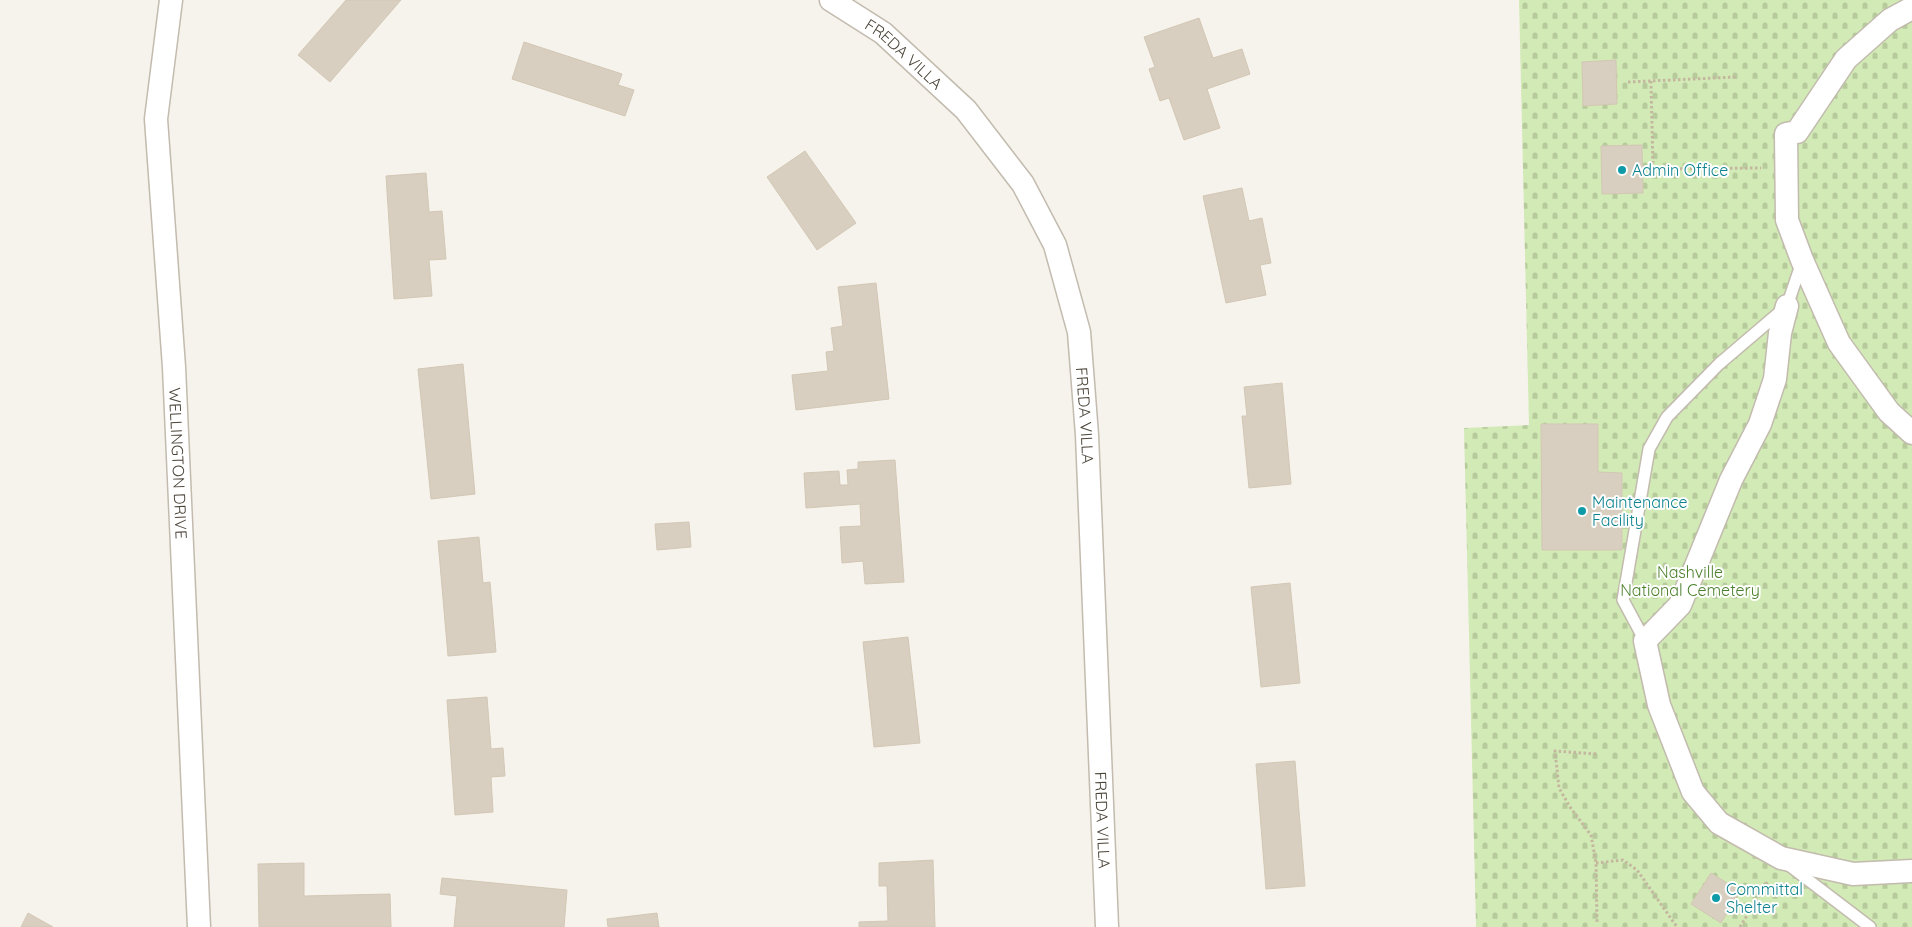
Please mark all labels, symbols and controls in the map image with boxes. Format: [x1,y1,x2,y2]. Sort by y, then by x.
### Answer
street label: FREDA VILLA [861,14,947,93]
place label: Admin Office [1632,160,1728,180]
marker: Admin Office [1616,164,1628,176]
street label: FREDA VILLA [1072,366,1098,464]
street label: WELLINGTON DRIVE [165,387,192,540]
place label: Maintenance Facility [1592,492,1688,530]
marker: Maintenance Facility [1576,505,1588,517]
park label: Nashville National Cemetery [1620,562,1760,600]
street label: FREDA VILLA [1091,771,1115,869]
place label: Committal Shelter [1726,879,1803,917]
marker: Committal Shelter [1710,892,1722,904]

